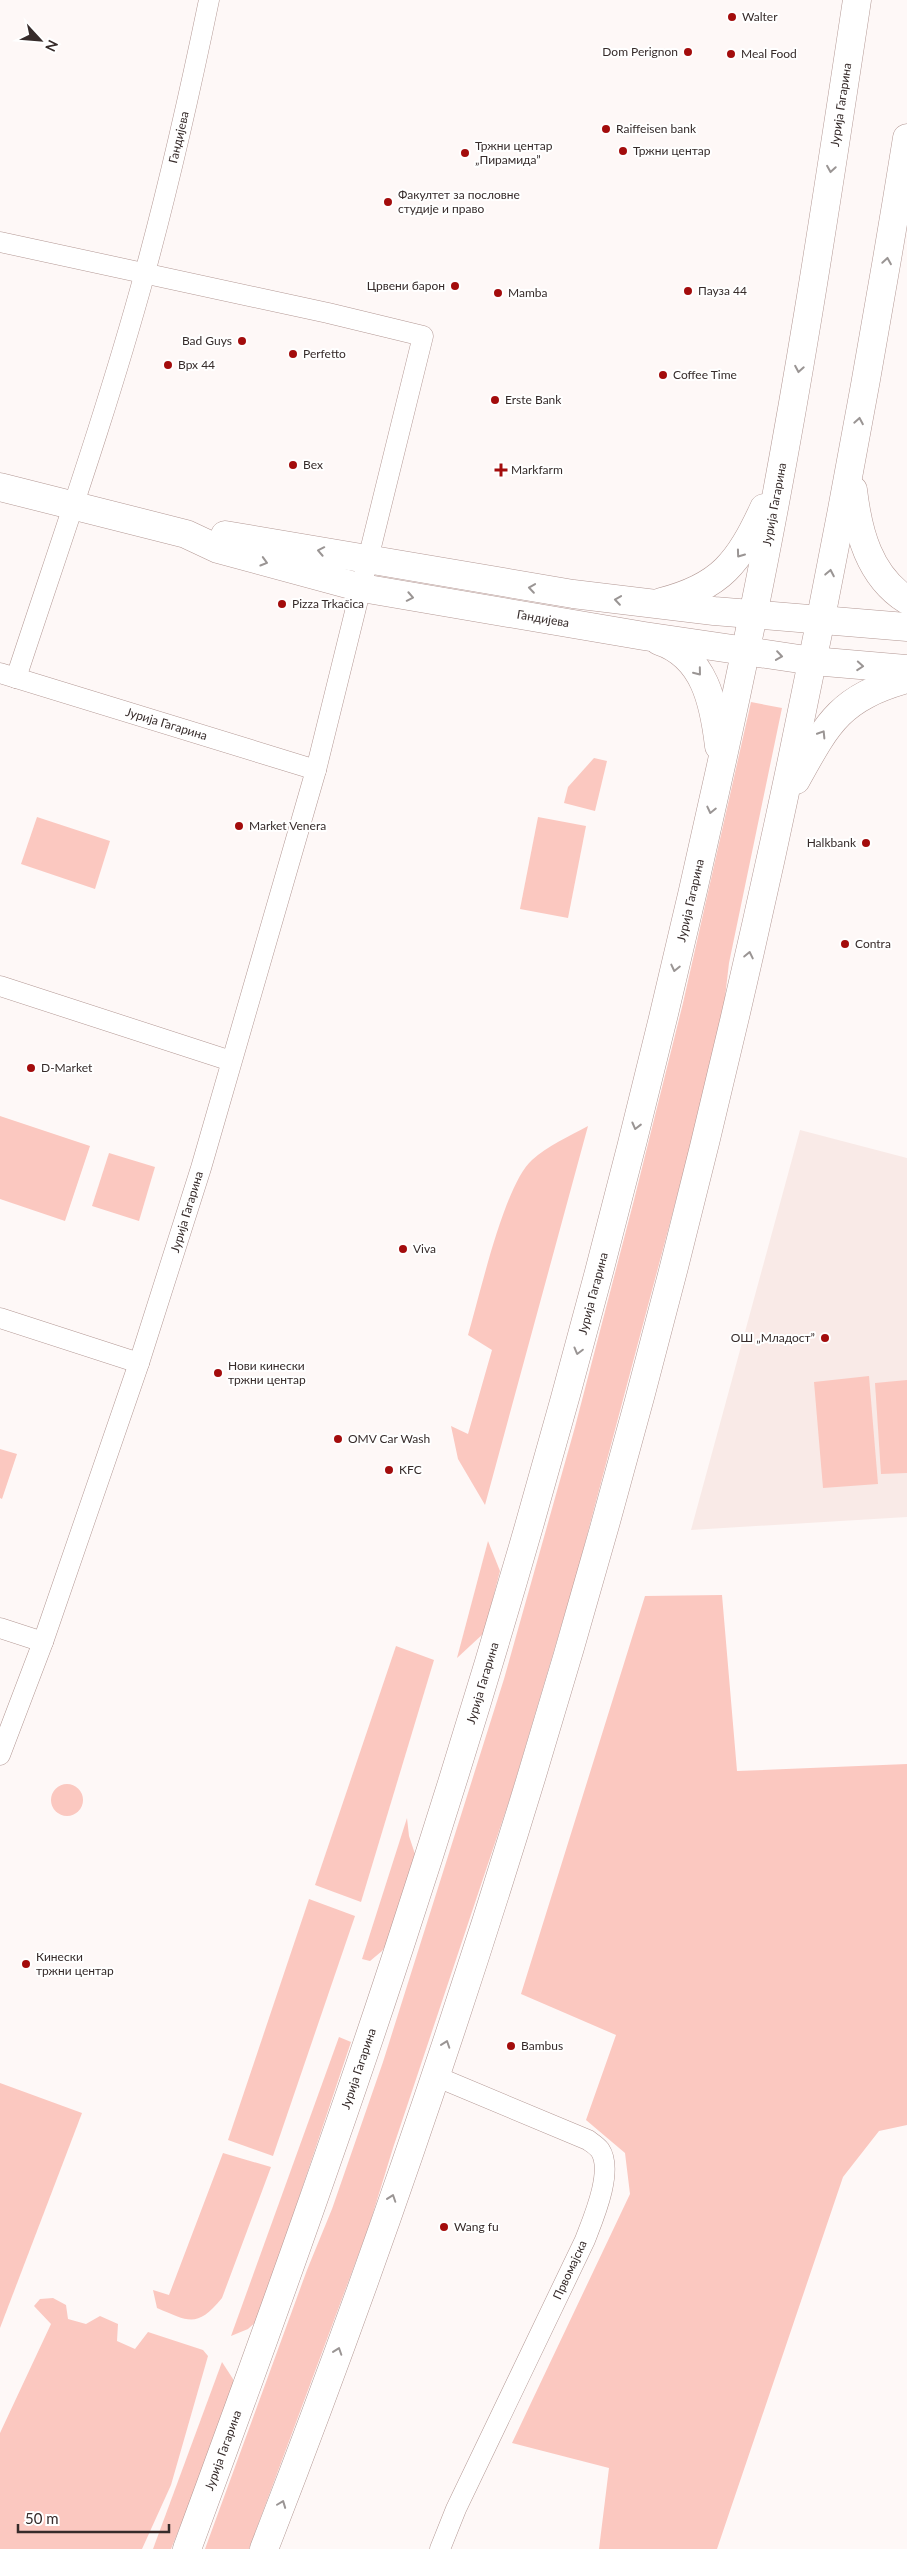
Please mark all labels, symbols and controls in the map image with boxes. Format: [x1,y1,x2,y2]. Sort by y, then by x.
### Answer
place label: Walter [742,9,778,24]
marker: Walter [726,11,738,23]
north arrow [15,15,65,65]
text: N [42,37,62,54]
place label: Dom Perignon [602,44,678,59]
marker: Dom Perignon [682,46,694,58]
place label: Meal Food [741,46,797,61]
marker: Meal Food [725,48,737,60]
street label: Јурија Гагарина [827,62,854,148]
street label: Гандијева [165,110,192,165]
place label: Raiffeisen bank [616,121,697,136]
marker: Raiffeisen bank [600,123,612,135]
place label: Тржни центар „Пирамида” [475,138,553,167]
place label: Тржни центар [633,143,711,158]
marker: Тржни центар [617,145,629,157]
marker: Тржни центар „Пирамида” [459,147,471,159]
one-way arrow [826,165,836,174]
place label: Факултет за пословне студије и право [398,187,520,216]
marker: Факултет за пословне студије и право [382,196,394,208]
one-way arrow [882,257,892,265]
place label: Црвени барон [367,278,445,293]
marker: Црвени барон [449,280,461,292]
place label: Пауза 44 [698,283,747,298]
place label: Mamba [508,285,548,300]
marker: Пауза 44 [682,285,694,297]
marker: Mamba [492,287,504,299]
place label: Bad Guys [182,333,232,348]
marker: Bad Guys [236,335,248,347]
place label: Perfetto [303,346,346,361]
marker: Perfetto [287,348,299,360]
place label: Врх 44 [178,357,215,372]
marker: Врх 44 [162,359,174,371]
one-way arrow [794,364,804,373]
place label: Coffee Time [673,367,737,382]
marker: Coffee Time [657,369,669,381]
place label: Erste Bank [505,392,562,407]
marker: Erste Bank [489,394,501,406]
one-way arrow [853,416,863,425]
place label: Bex [303,457,323,472]
marker: Bex [287,459,299,471]
street label: Јурија Гагарина [759,461,789,547]
place label: Markfarm [511,462,563,477]
marker: Markfarm [495,464,507,476]
one-way arrow [316,546,325,556]
one-way arrow [737,548,746,558]
one-way arrow [260,556,268,566]
one-way arrow [824,569,835,578]
one-way arrow [528,583,536,594]
one-way arrow [405,592,414,602]
one-way arrow [614,595,622,606]
place label: Pizza Trkačica [292,596,364,611]
marker: Pizza Trkačica [276,598,288,610]
street label: Гандијева [516,606,570,630]
one-way arrow [775,650,784,660]
one-way arrow [856,660,864,671]
one-way arrow [692,666,701,675]
street label: Јурија Гагарина [124,704,209,743]
one-way arrow [815,731,825,740]
one-way arrow [706,806,717,815]
place label: Market Venera [249,818,326,833]
marker: Market Venera [233,820,245,832]
place label: Halkbank [807,835,857,850]
marker: Halkbank [860,837,872,849]
street label: Јурија Гагарина [673,857,707,943]
place label: Contra [855,936,891,951]
marker: Contra [839,938,851,950]
one-way arrow [743,951,754,959]
one-way arrow [670,964,681,973]
place label: D-Market [41,1060,93,1075]
marker: D-Market [25,1062,37,1074]
one-way arrow [631,1122,642,1131]
street label: Јурија Гагарина [167,1169,206,1254]
place label: Viva [413,1241,436,1256]
marker: Viva [397,1243,409,1255]
street label: Јурија Гагарина [575,1251,611,1336]
place label: ОШ „Младост” [731,1330,815,1345]
marker: ОШ „Младост” [819,1332,831,1344]
one-way arrow [573,1347,583,1355]
place label: Нови кинески тржни центар [228,1358,306,1387]
marker: Нови кинески тржни центар [212,1367,224,1379]
place label: OMV Car Wash [348,1431,430,1446]
marker: OMV Car Wash [332,1433,344,1445]
place label: KFC [399,1462,422,1477]
marker: KFC [383,1464,395,1476]
street label: Јурија Гагарина [463,1640,502,1726]
place label: Кинески тржни центар [36,1949,114,1978]
marker: Кинески тржни центар [20,1958,32,1970]
street label: Јурија Гагарина [338,2026,379,2111]
place label: Bambus [521,2038,563,2053]
marker: Bambus [505,2040,517,2052]
one-way arrow [440,2041,450,2049]
one-way arrow [386,2194,396,2203]
place label: Wang fu [454,2219,499,2234]
marker: Wang fu [438,2221,450,2233]
street label: Првомајска [549,2238,590,2302]
one-way arrow [332,2347,342,2356]
street label: Јурија Гагарина [201,2408,244,2493]
one-way arrow [276,2500,286,2508]
scale bar [18,2502,169,2534]
text: 50 m [25,2509,59,2527]

